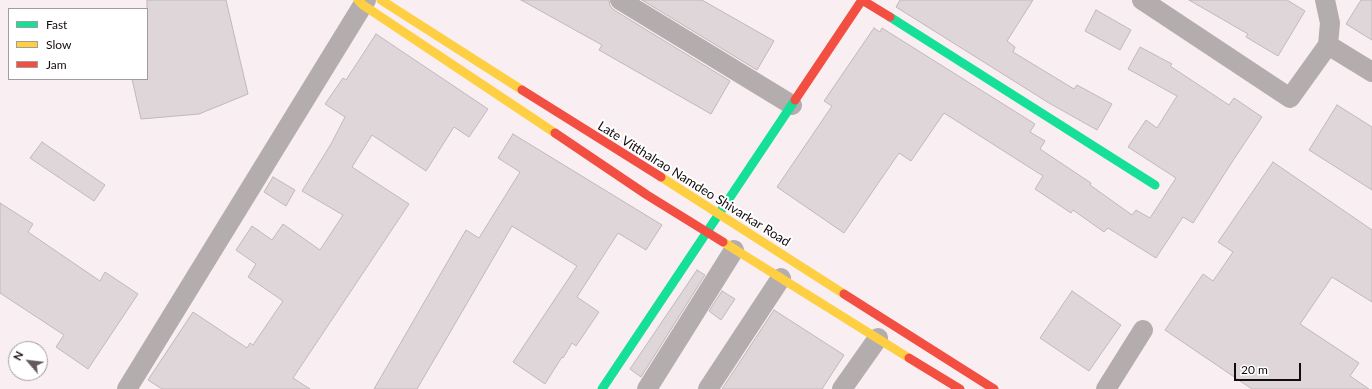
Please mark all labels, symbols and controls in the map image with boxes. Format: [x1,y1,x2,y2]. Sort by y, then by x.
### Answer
legend [8,8,148,80]
text: Fast [46,17,67,32]
text: Slow [46,37,71,52]
text: Jam [46,57,67,72]
street label: Late Vitthalrao Namdeo Shivarkar Road [595,118,793,250]
north arrow [8,341,48,381]
text: N [10,349,26,362]
scale bar [1236,355,1303,381]
text: 20 m [1241,362,1268,377]

